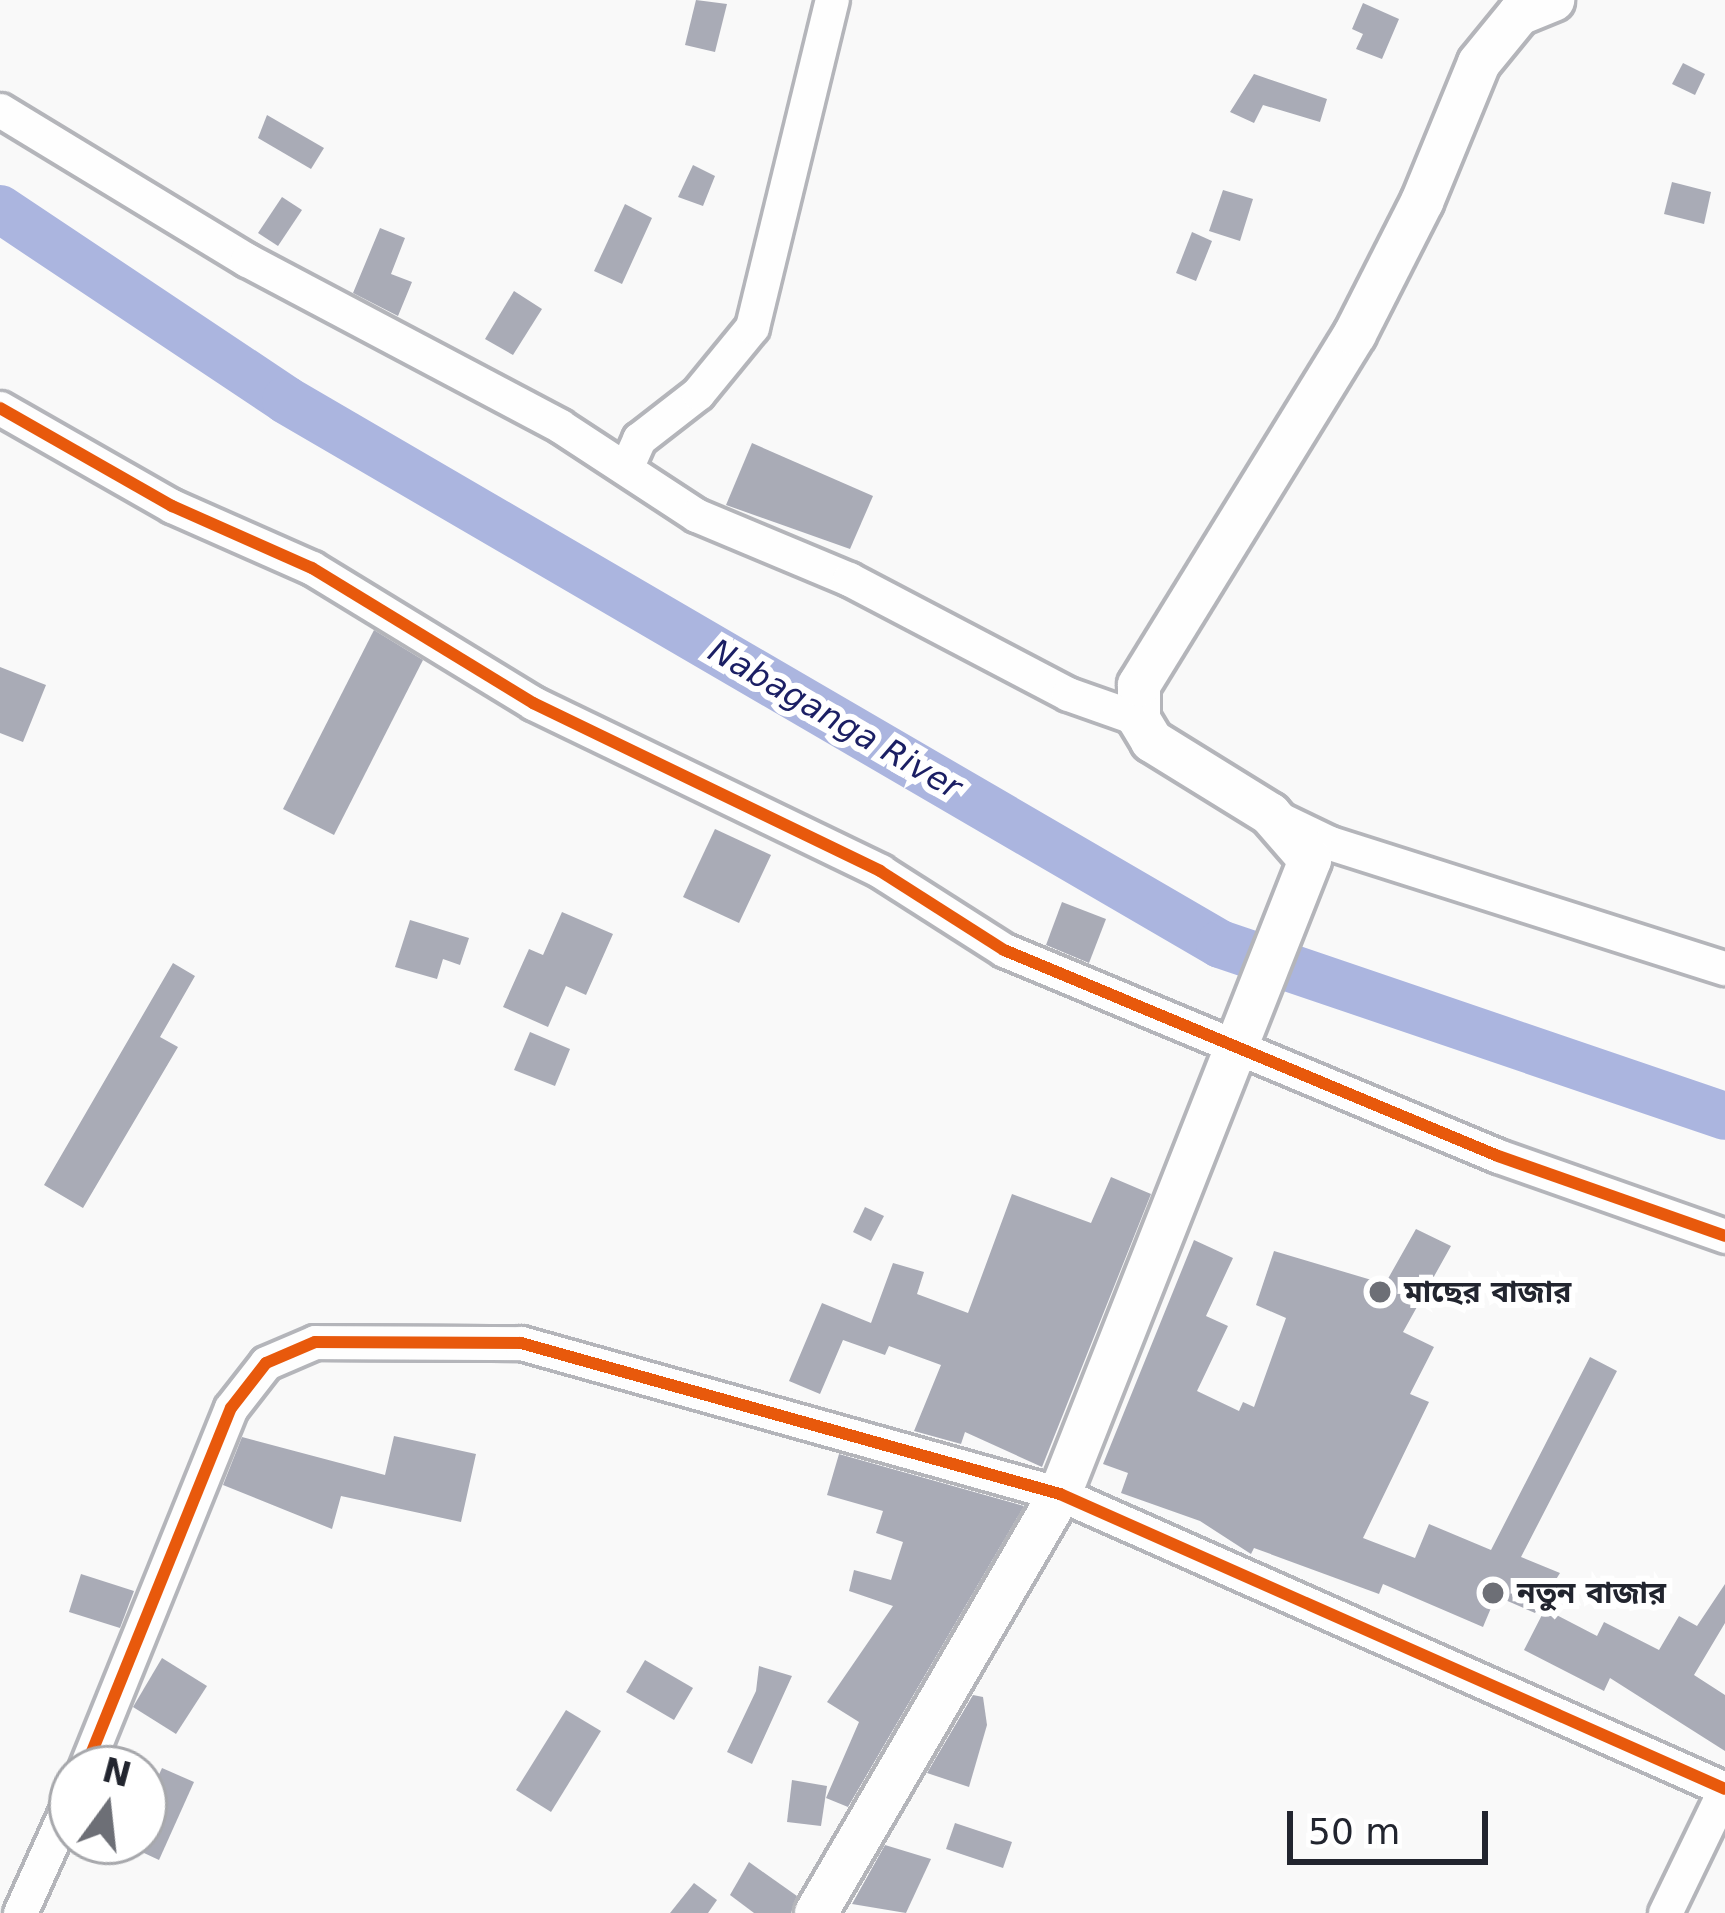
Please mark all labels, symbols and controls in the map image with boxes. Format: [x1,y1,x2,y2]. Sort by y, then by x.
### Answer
water label: Nabaganga River [702,631,968,807]
place label: মাছের বাজার [1404,1274,1571,1310]
marker: মাছের বাজার [1367,1279,1393,1305]
place label: নতুন বাজার [1517,1575,1666,1611]
marker: নতুন বাজার [1480,1580,1506,1606]
north arrow [48,1745,168,1865]
text: N [98,1750,135,1795]
scale bar [1293,1787,1494,1861]
text: 50 m [1308,1811,1400,1852]

